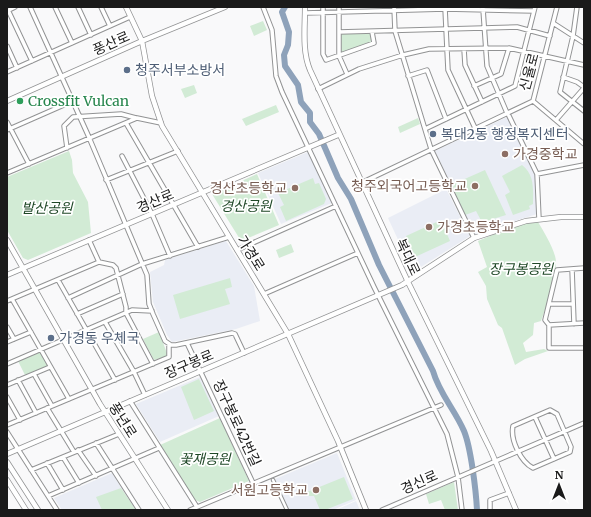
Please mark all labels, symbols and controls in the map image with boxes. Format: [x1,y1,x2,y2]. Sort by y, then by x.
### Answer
street label: 풍산로 [90,27,132,59]
street label: 신율로 [515,51,543,93]
place label: 청주서부소방서 [135,61,225,79]
marker: 청주서부소방서 [122,65,132,75]
place label: Crossfit Vulcan [28,92,129,110]
marker: Crossfit Vulcan [15,96,25,106]
place label: 복대2동 행정복지센터 [441,125,569,143]
marker: 복대2동 행정복지센터 [428,129,438,139]
place label: 가경중학교 [513,145,578,163]
marker: 가경중학교 [500,149,510,159]
place label: 청주외국어고등학교 [351,177,467,195]
place label: 경산초등학교 [210,179,287,197]
marker: 청주외국어고등학교 [470,181,480,191]
marker: 경산초등학교 [290,183,300,193]
street label: 경산로 [134,185,176,217]
park label: 경산공원 [220,197,273,215]
park label: 발산공원 [21,199,74,217]
place label: 가경초등학교 [437,218,514,236]
marker: 가경초등학교 [424,222,434,232]
street label: 가경로 [233,232,269,274]
street label: 복대로 [392,236,424,278]
park label: 장구봉공원 [489,260,554,278]
place label: 가경동 우체국 [59,329,140,347]
marker: 가경동 우체국 [46,333,56,343]
street label: 장구봉로 [162,346,216,382]
street label: 장구봉로42번길 [209,377,265,469]
street label: 풍년로 [105,399,141,441]
park label: 꽃재공원 [179,450,232,468]
north arrow [539,465,579,505]
street label: 경신로 [398,466,440,498]
text: N [555,468,564,482]
place label: 서원고등학교 [231,481,308,499]
marker: 서원고등학교 [311,485,321,495]

